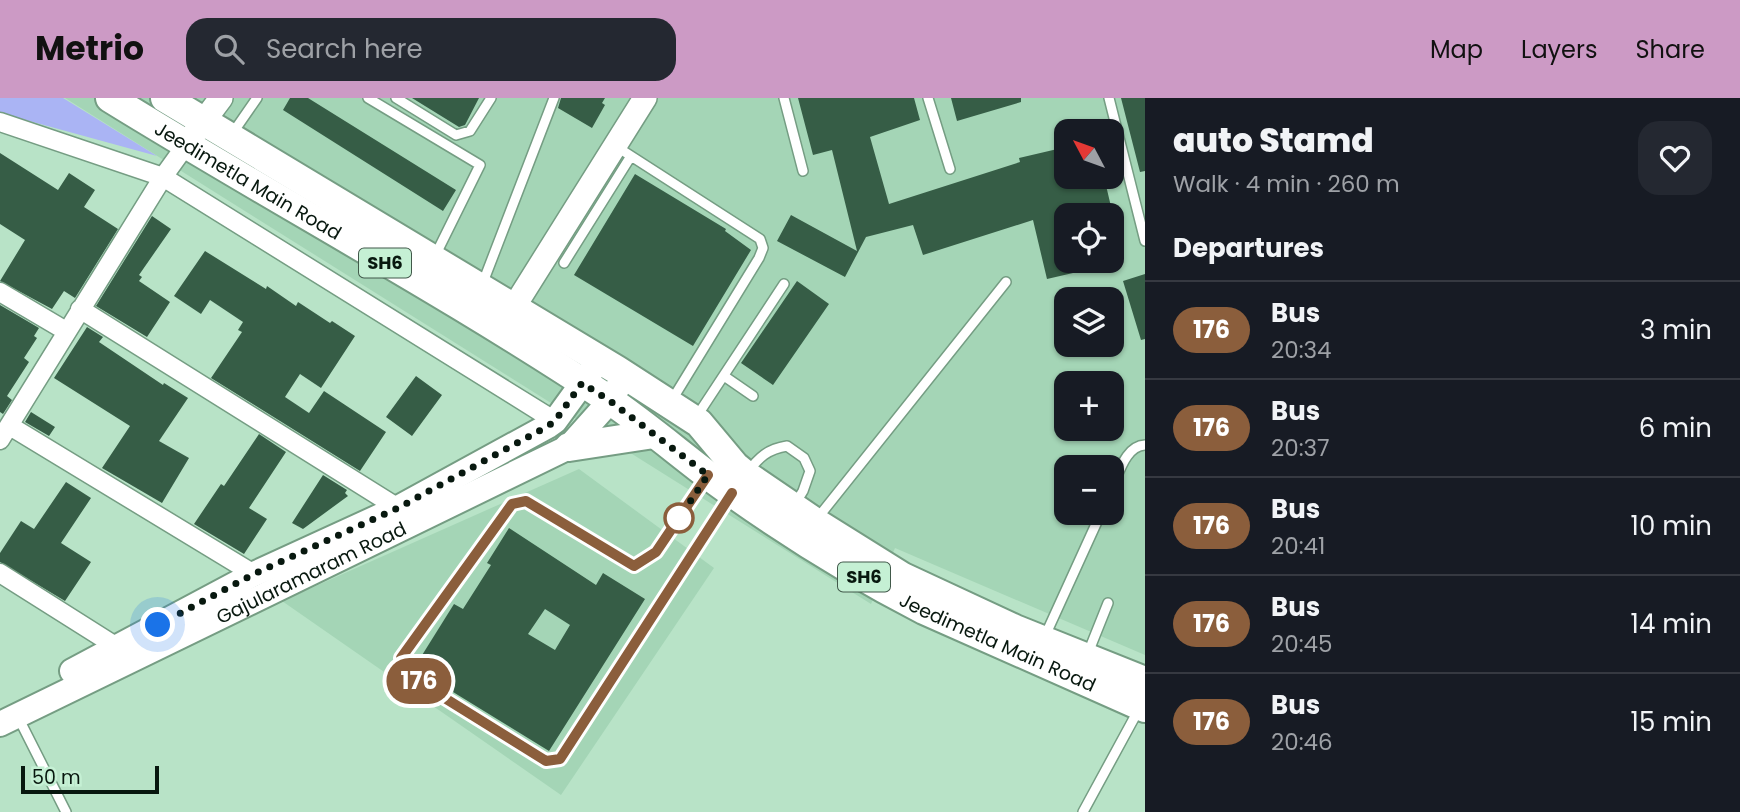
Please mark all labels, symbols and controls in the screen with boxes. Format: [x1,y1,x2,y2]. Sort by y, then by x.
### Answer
search box [186,18,676,81]
text: Metrio [35,25,144,72]
icon: search [210,30,248,68]
text: Search here [266,31,423,67]
text: Map [1430,33,1483,66]
text: Layers [1521,33,1597,66]
text: Share [1635,33,1705,66]
street label: Jeedimetla Main Road [149,115,346,247]
text: auto Stamd [1173,117,1374,164]
north arrow [1054,119,1124,189]
map controls [1054,119,1124,525]
button: heart [1638,121,1712,195]
text: Walk · 4 min · 260 m [1173,168,1400,200]
button: locate [1054,203,1124,273]
text: Departures [1173,230,1324,266]
road number: SH6 [359,248,411,278]
button: layers [1054,287,1124,357]
text: Bus [1271,295,1320,331]
text: 3 min [1640,312,1712,348]
text: 176 [1193,313,1230,346]
text: 20:34 [1271,334,1332,366]
button: + [1054,371,1124,441]
text: Bus [1271,393,1320,429]
text: 6 min [1639,410,1712,446]
text: 176 [1193,411,1230,444]
text: 20:37 [1271,432,1330,464]
button: − [1054,455,1124,525]
text: Bus [1271,491,1320,527]
unlabelled marker [664,503,694,533]
text: 10 min [1631,508,1712,544]
text: 176 [1193,509,1230,542]
street label: Gajularamaram Road [212,515,411,631]
text: 20:41 [1271,530,1325,562]
road number: SH6 [838,562,890,592]
street label: Jeedimetla Main Road [894,586,1100,699]
text: Bus [1271,589,1320,625]
text: 14 min [1631,606,1712,642]
your location [140,607,175,642]
text: 176 [1193,607,1230,640]
text: 20:45 [1271,628,1332,660]
line badge: 176 [379,658,459,704]
text: 176 [400,664,438,697]
text: Bus [1271,687,1320,723]
text: 15 min [1631,704,1712,740]
text: 176 [1193,705,1230,738]
text: 20:46 [1271,726,1333,758]
scale bar [21,763,159,795]
text: 50 m [32,764,81,791]

